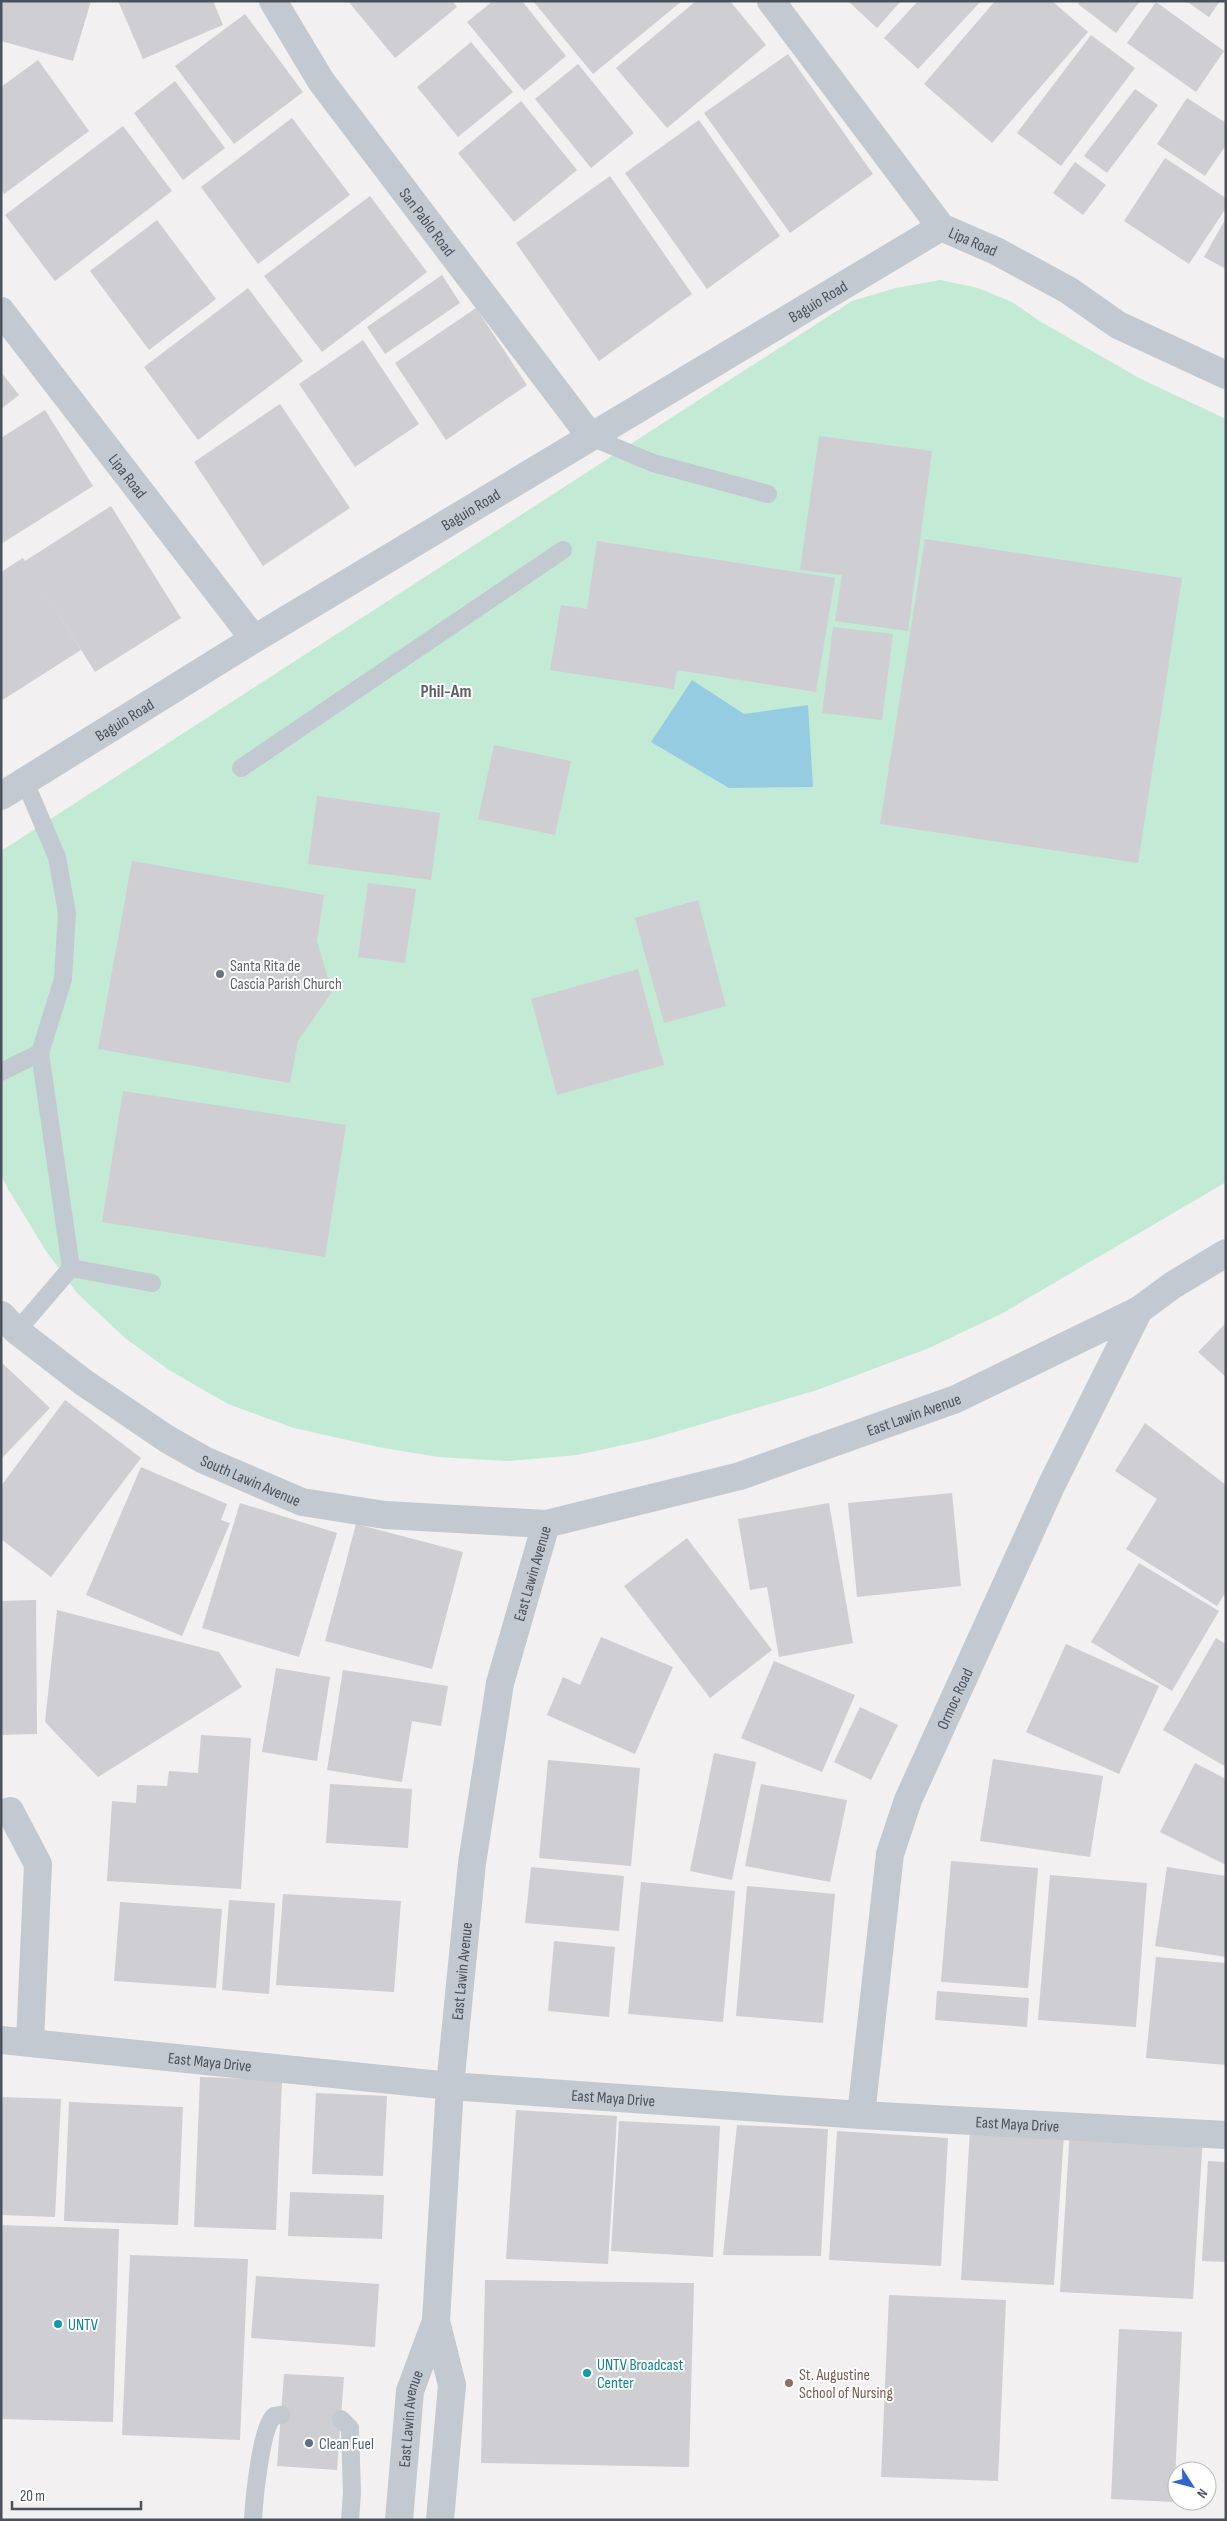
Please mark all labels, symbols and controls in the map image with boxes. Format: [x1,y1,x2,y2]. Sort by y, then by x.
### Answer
street label: San Pablo Road [395,185,459,261]
street label: Lipa Road [946,224,1000,261]
street label: Baguio Road [786,277,851,327]
street label: Lipa Road [104,451,150,503]
street label: Baguio Road [438,486,504,535]
district label: Phil-Am [421,681,471,702]
street label: Baguio Road [92,696,158,746]
place label: Santa Rita de Cascia Parish Church [230,957,342,994]
marker: Santa Rita de Cascia Parish Church [214,968,226,980]
street label: East Lawin Avenue [865,1390,964,1441]
street label: South Lawin Avenue [197,1452,303,1511]
street label: East Lawin Avenue [510,1524,556,1624]
street label: Ormoc Road [933,1666,978,1733]
street label: East Lawin Avenue [449,1921,477,2021]
street label: East Maya Drive [167,2049,252,2077]
street label: East Maya Drive [571,2087,656,2111]
street label: East Maya Drive [975,2113,1060,2137]
place label: UNTV [68,2316,99,2335]
marker: UNTV [52,2318,64,2330]
place label: UNTV Broadcast Center [597,2356,683,2393]
place label: St. Augustine School of Nursing [799,2366,893,2403]
marker: UNTV Broadcast Center [581,2367,593,2379]
street label: East Lawin Avenue [396,2368,428,2468]
marker: St. Augustine School of Nursing [783,2377,795,2389]
place label: Clean Fuel [319,2435,374,2454]
marker: Clean Fuel [303,2437,315,2449]
north arrow [1167,2461,1217,2511]
scale bar [12,2478,141,2510]
text: N [1193,2485,1211,2501]
text: 20 m [20,2487,45,2506]

